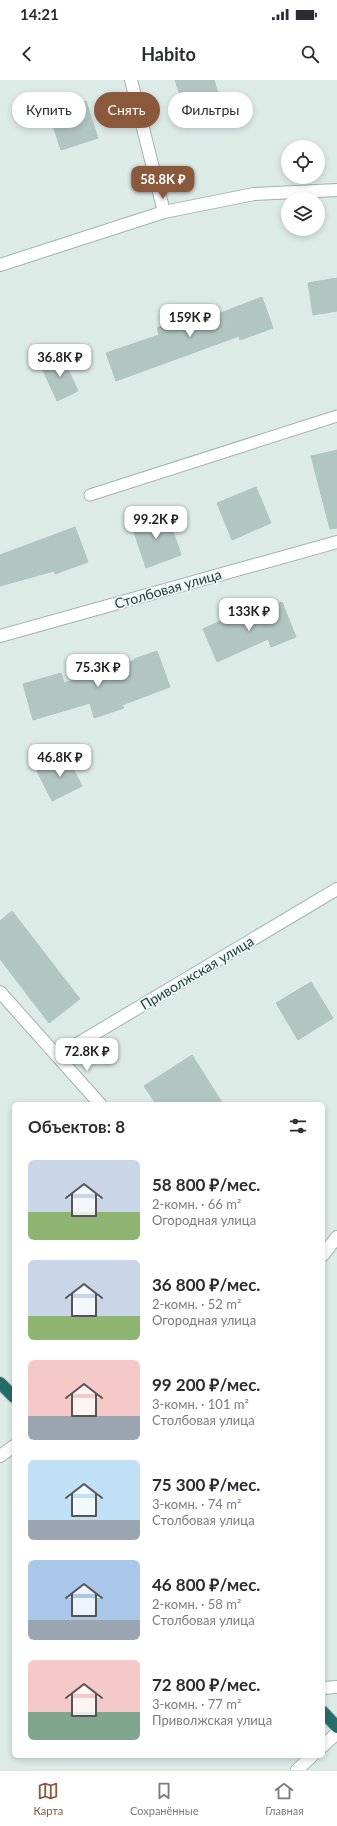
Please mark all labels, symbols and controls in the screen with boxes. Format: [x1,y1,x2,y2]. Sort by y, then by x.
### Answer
text: 14:21 [20,5,59,23]
icon: back [16,43,38,65]
text: Habito [141,43,196,65]
icon: search [299,43,321,65]
chip: Купить [12,92,86,128]
chip: Снять [94,92,160,128]
chip: Фильтры [168,92,253,128]
map controls [281,140,325,236]
button: locate [281,140,325,184]
pin: 58.8K ₽ [126,166,200,200]
text: 58.8K ₽ [140,171,186,187]
button: layers [281,192,325,236]
pin: 159K ₽ [157,304,223,338]
text: 159K ₽ [169,309,211,325]
pin: 36.8K ₽ [23,344,97,378]
text: 36.8K ₽ [37,349,83,365]
pin: 99.2K ₽ [119,506,193,540]
text: 99.2K ₽ [133,511,179,527]
street label: Столбовая улица [112,565,223,612]
pin: 133K ₽ [216,598,282,632]
text: 133K ₽ [228,603,270,619]
pin: 75.3K ₽ [61,654,135,688]
text: 75.3K ₽ [75,659,121,675]
pin: 46.8K ₽ [23,744,97,778]
text: 46.8K ₽ [37,749,83,765]
street label: Приволжская улица [137,932,257,1013]
pin: 72.8K ₽ [50,1038,124,1072]
text: 72.8K ₽ [64,1043,110,1059]
icon: filters [287,1115,309,1137]
text: Объектов: 8 [28,1116,125,1137]
text: 58 800 ₽/мес. [152,1174,260,1195]
icon: home [60,1176,108,1224]
text: 2-комн. · 66 m² [152,1196,241,1212]
text: Огородная улица [152,1212,256,1228]
text: 36 800 ₽/мес. [152,1274,260,1295]
icon: home [60,1276,108,1324]
text: 2-комн. · 52 m² [152,1296,241,1312]
text: Огородная улица [152,1312,256,1328]
text: 99 200 ₽/мес. [152,1374,260,1395]
icon: home [60,1376,108,1424]
text: 3-комн. · 101 m² [152,1396,249,1412]
text: Столбовая улица [152,1412,255,1428]
text: 75 300 ₽/мес. [152,1474,260,1495]
icon: home [60,1476,108,1524]
text: 3-комн. · 74 m² [152,1496,241,1512]
text: Столбовая улица [152,1512,255,1528]
text: 46 800 ₽/мес. [152,1574,260,1595]
icon: home [60,1576,108,1624]
text: 2-комн. · 58 m² [152,1596,241,1612]
text: Столбовая улица [152,1612,255,1628]
text: 72 800 ₽/мес. [152,1674,260,1695]
icon: home [60,1676,108,1724]
text: 3-комн. · 77 m² [152,1696,241,1712]
text: Приволжская улица [152,1712,272,1728]
tab: Карта [33,1780,63,1817]
tab: Сохранённые [130,1780,198,1817]
tab: Главная [265,1780,304,1817]

